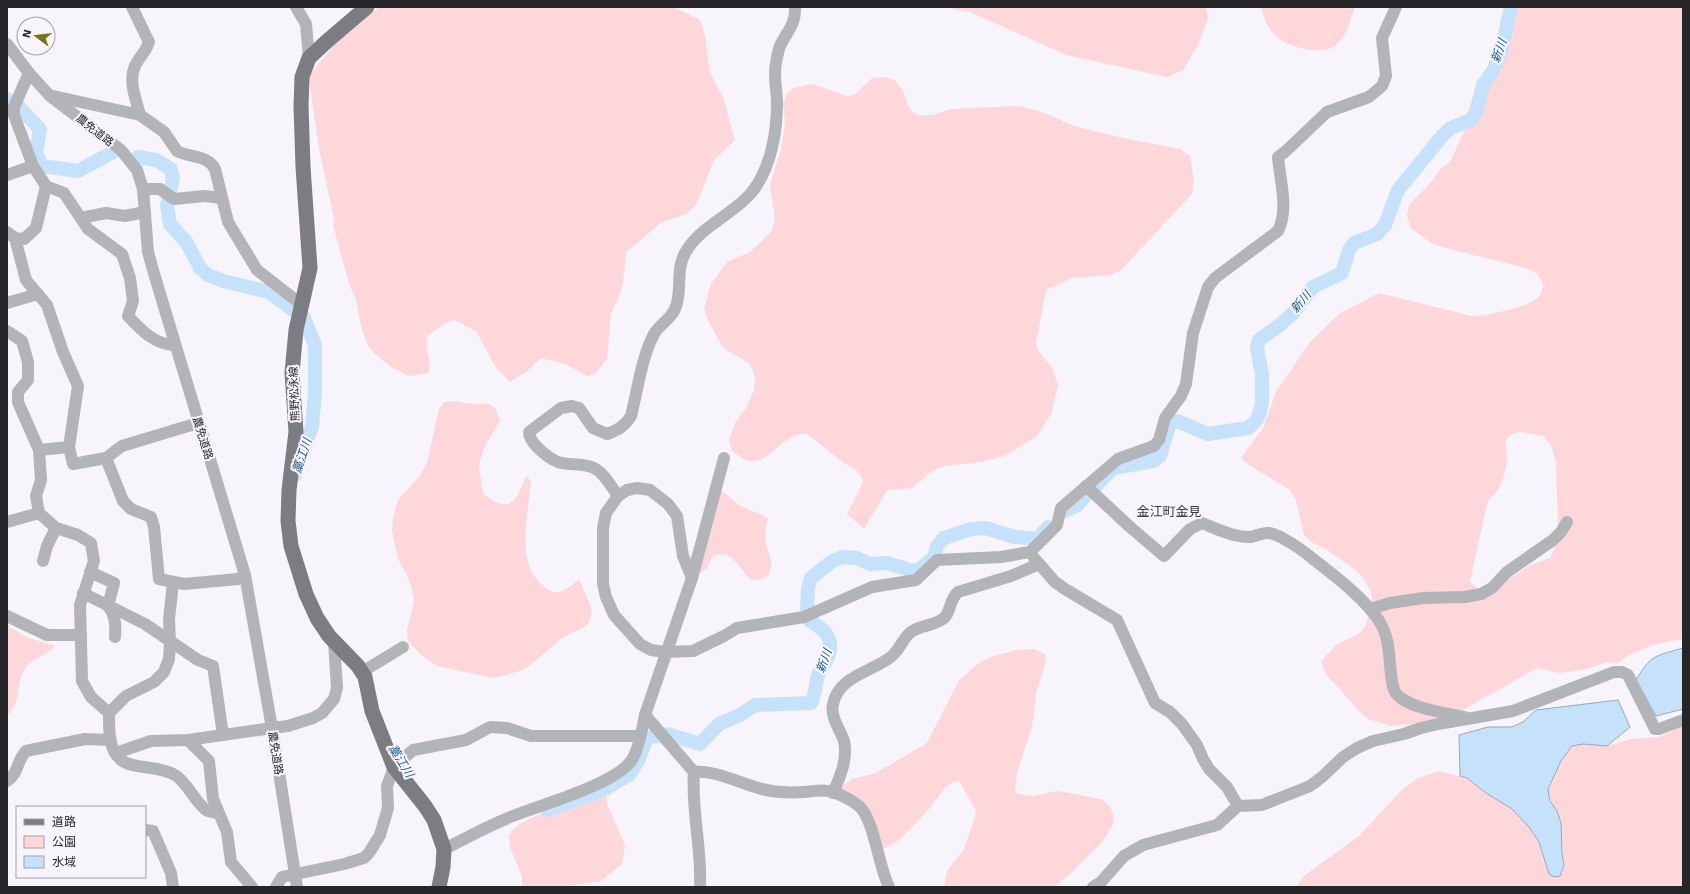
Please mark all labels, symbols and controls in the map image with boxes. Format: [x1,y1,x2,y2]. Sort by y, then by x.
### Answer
north arrow [16,16,56,56]
text: N [19,28,34,39]
water label: 新川 [1488,35,1510,65]
street label: 農免道路 [73,112,116,149]
water label: 新川 [1288,287,1315,316]
street label: 熊野松永線 [287,366,302,422]
street label: 農免道路 [190,415,215,461]
water label: 藁江川 [290,435,315,475]
district label: 金江町金見 [1136,504,1202,519]
water label: 新川 [813,645,835,675]
street label: 農免道路 [266,730,285,776]
water label: 藁江川 [386,742,418,782]
legend [16,806,146,878]
text: 道路 [52,815,76,829]
text: 公園 [52,835,76,849]
text: 水域 [52,855,76,869]

